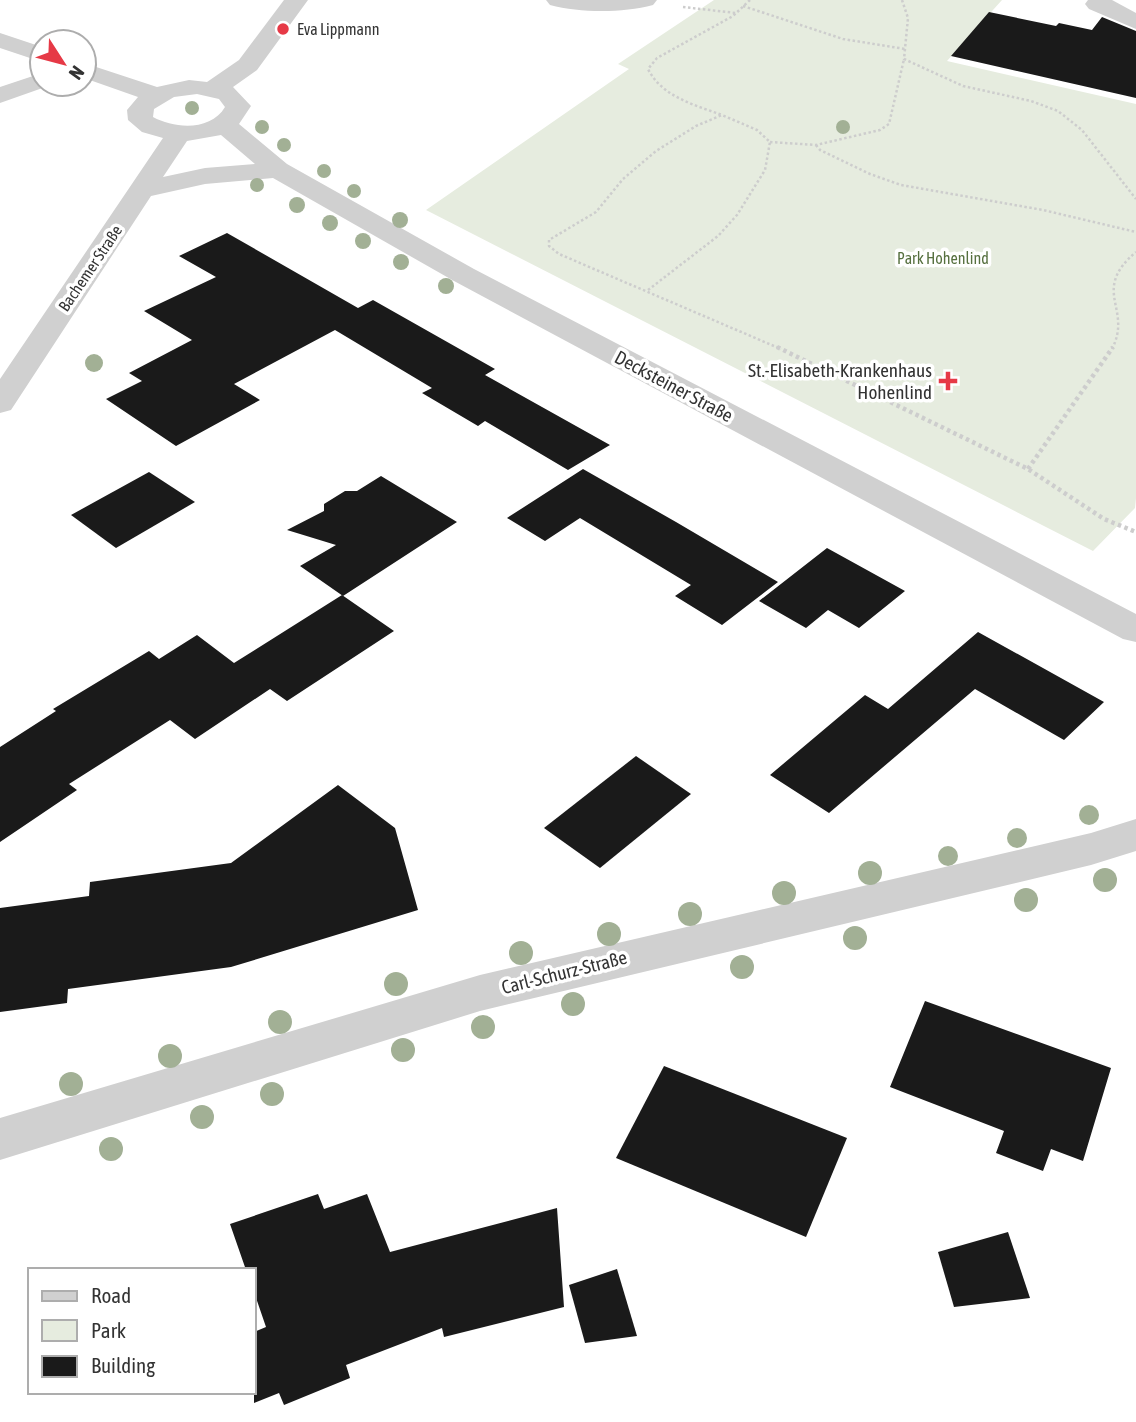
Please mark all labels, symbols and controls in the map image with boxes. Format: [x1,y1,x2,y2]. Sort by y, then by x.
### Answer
place label: Eva Lippmann [297,20,379,39]
marker: Eva Lippmann [275,21,291,37]
north arrow [28,28,98,98]
text: N [65,62,89,84]
street label: Bachemer Straße [55,222,125,314]
park label: Park Hohenlind [897,249,989,267]
street label: Decksteiner Straße [611,346,737,426]
place label: St.-Elisabeth-Krankenhaus Hohenlind [748,359,932,403]
marker: St.-Elisabeth-Krankenhaus Hohenlind [938,371,958,391]
street label: Carl-Schurz-Straße [499,946,629,998]
legend [28,1268,256,1394]
text: Road [91,1283,131,1307]
text: Park [91,1318,126,1342]
text: Building [91,1353,155,1377]

